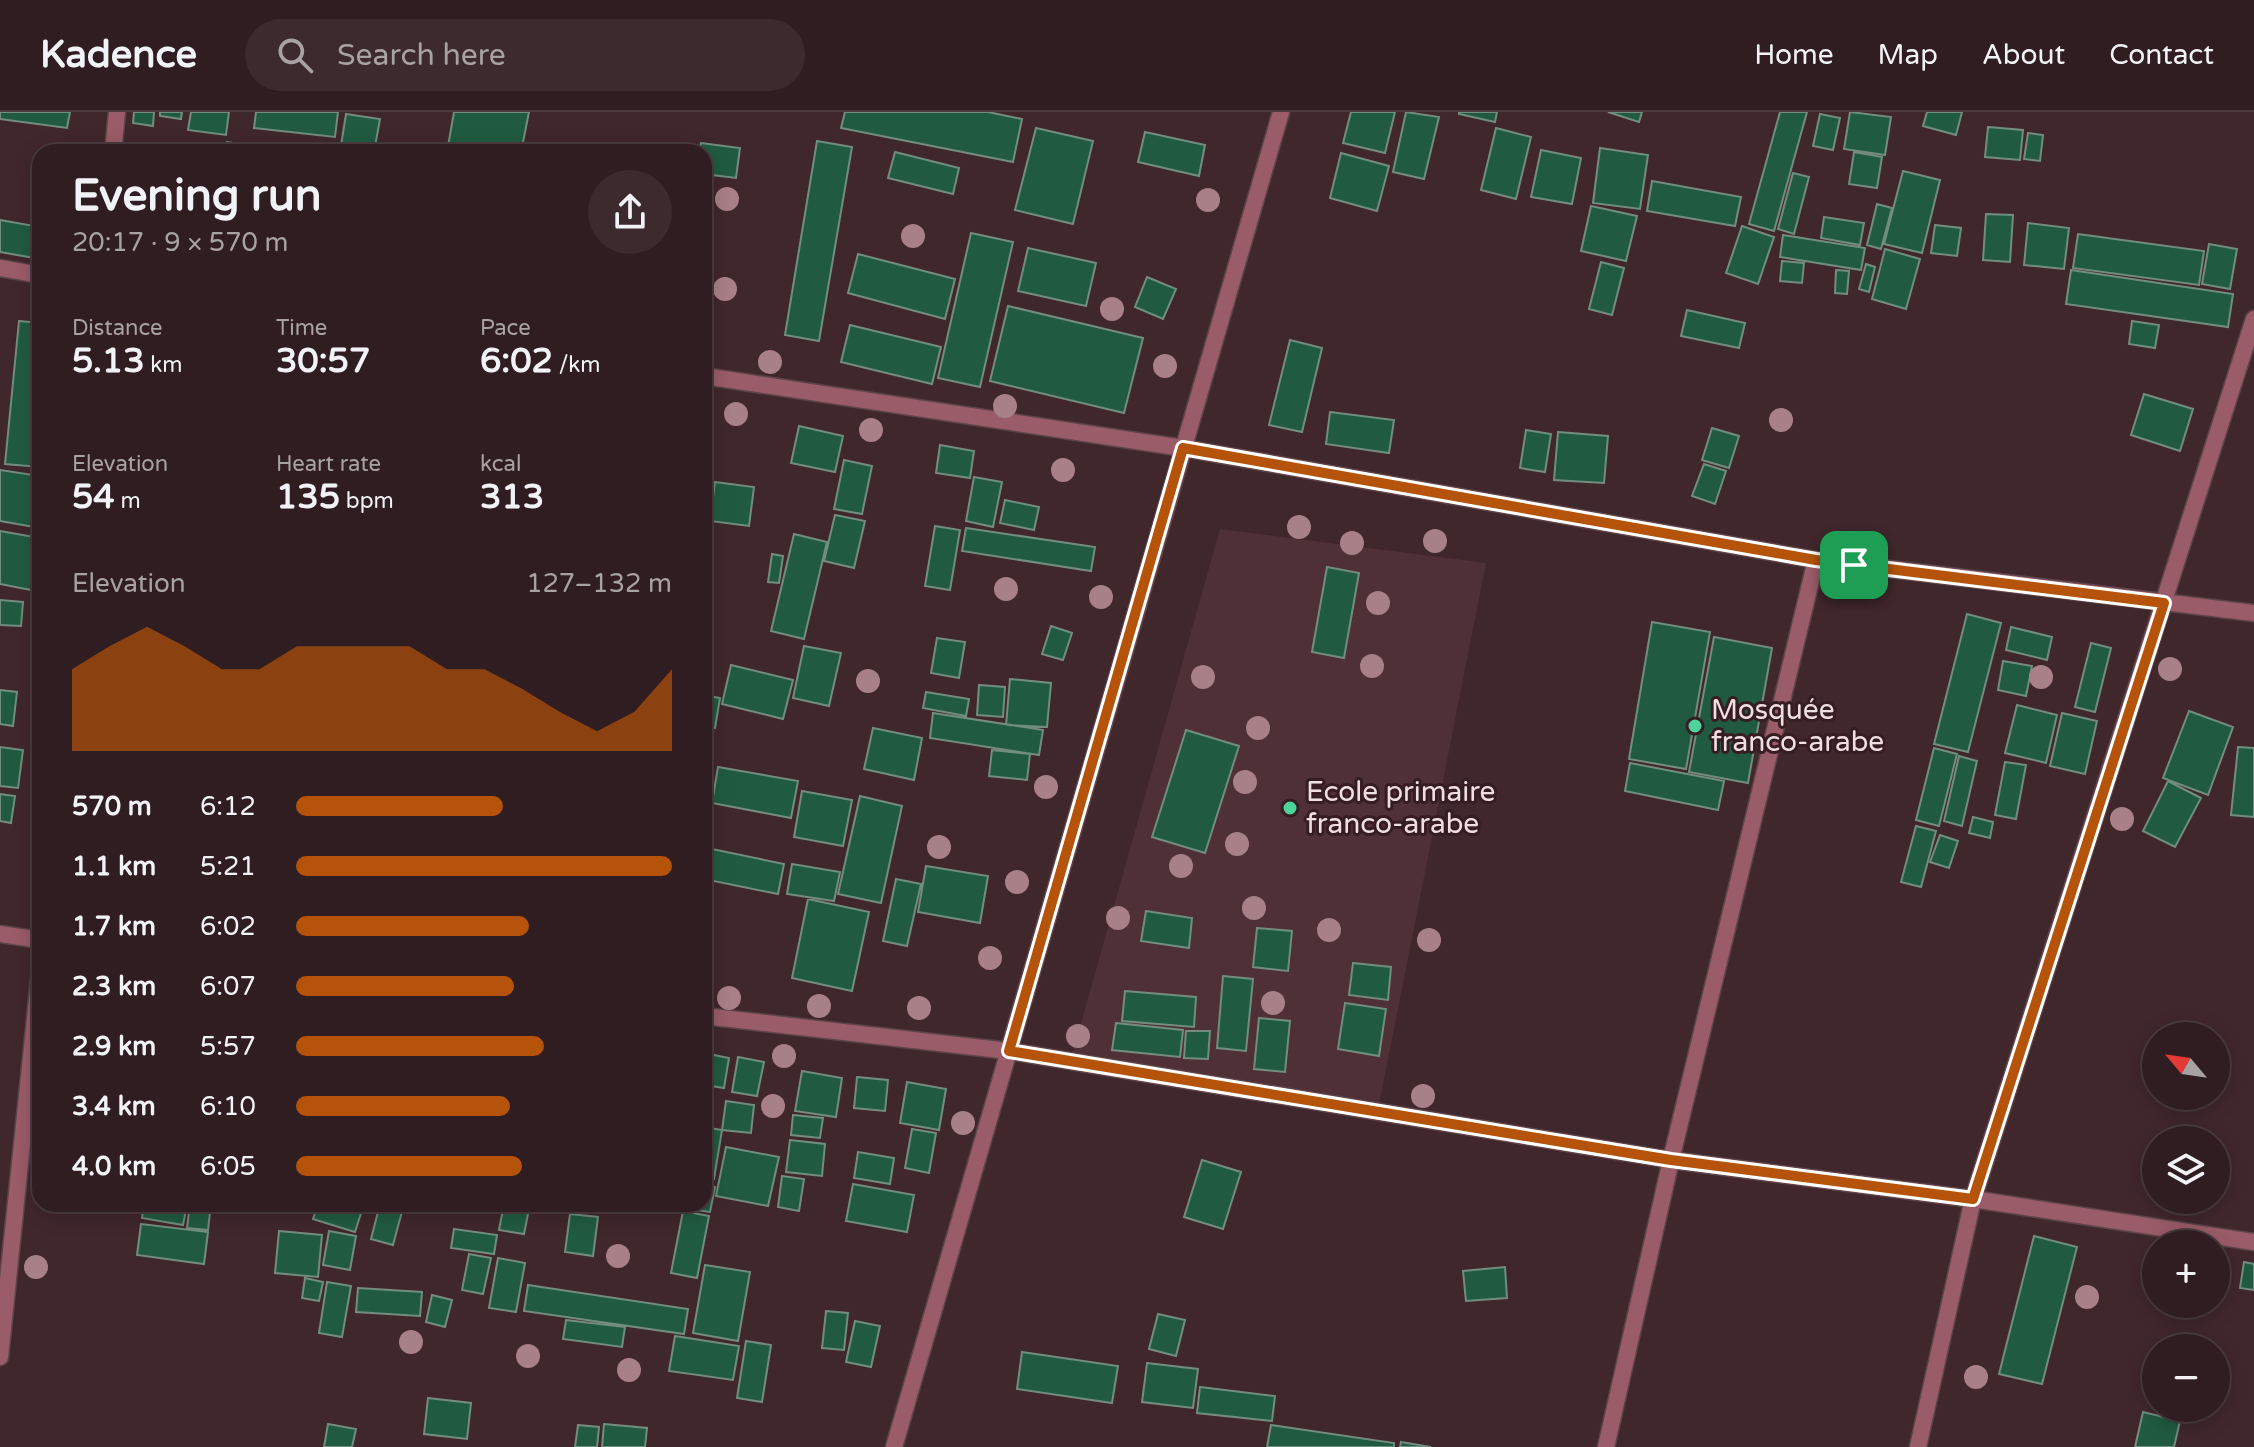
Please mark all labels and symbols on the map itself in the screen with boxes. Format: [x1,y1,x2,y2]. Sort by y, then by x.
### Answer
pin [1820,531,1888,599]
place label: Mosquée franco-arabe [1711,693,1884,759]
marker: Mosquée franco-arabe [1686,717,1704,735]
place label: Ecole primaire franco-arabe [1306,775,1495,841]
marker: Ecole primaire franco-arabe [1281,799,1299,817]
north arrow [2142,1022,2230,1110]

